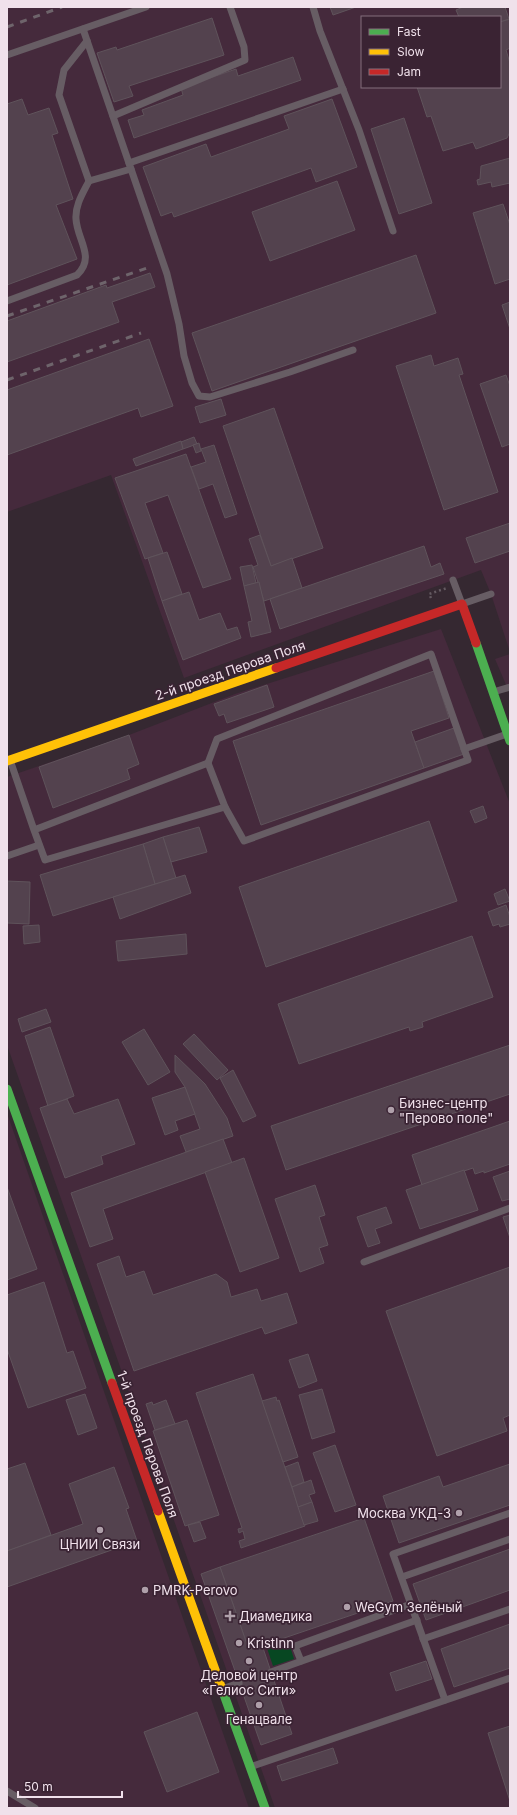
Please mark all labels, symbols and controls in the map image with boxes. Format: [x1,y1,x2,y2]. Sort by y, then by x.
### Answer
legend [361,16,501,88]
text: Fast [397,24,421,39]
text: Slow [397,44,425,59]
text: Jam [397,64,421,79]
street label: 2-й проезд Перова Поля [153,637,307,703]
place label: Бизнес-центр "Перово поле" [399,1095,493,1126]
marker: Бизнес-центр "Перово поле" [386,1105,396,1115]
street label: 1-й проезд Перова Поля [114,1368,182,1520]
place label: Москва УКД-3 [357,1505,451,1521]
marker: Москва УКД-3 [454,1508,464,1518]
marker: ЦНИИ Связи [95,1525,105,1535]
place label: ЦНИИ Связи [60,1536,140,1552]
place label: PMRK-Perovo [153,1582,238,1598]
marker: PMRK-Perovo [140,1585,150,1595]
place label: WeGym Зелёный [355,1599,462,1615]
marker: WeGym Зелёный [342,1602,352,1612]
place label: Диамедика [239,1608,312,1624]
marker: Диамедика [224,1610,236,1622]
place label: KristInn [247,1635,294,1651]
marker: KristInn [234,1638,244,1648]
marker: Деловой центр «Гелиос Сити» [244,1656,254,1666]
place label: Деловой центр «Гелиос Сити» [200,1667,298,1698]
marker: Генацвале [254,1700,264,1710]
place label: Генацвале [226,1711,292,1727]
scale bar [18,1773,122,1799]
text: 50 m [24,1779,53,1794]

